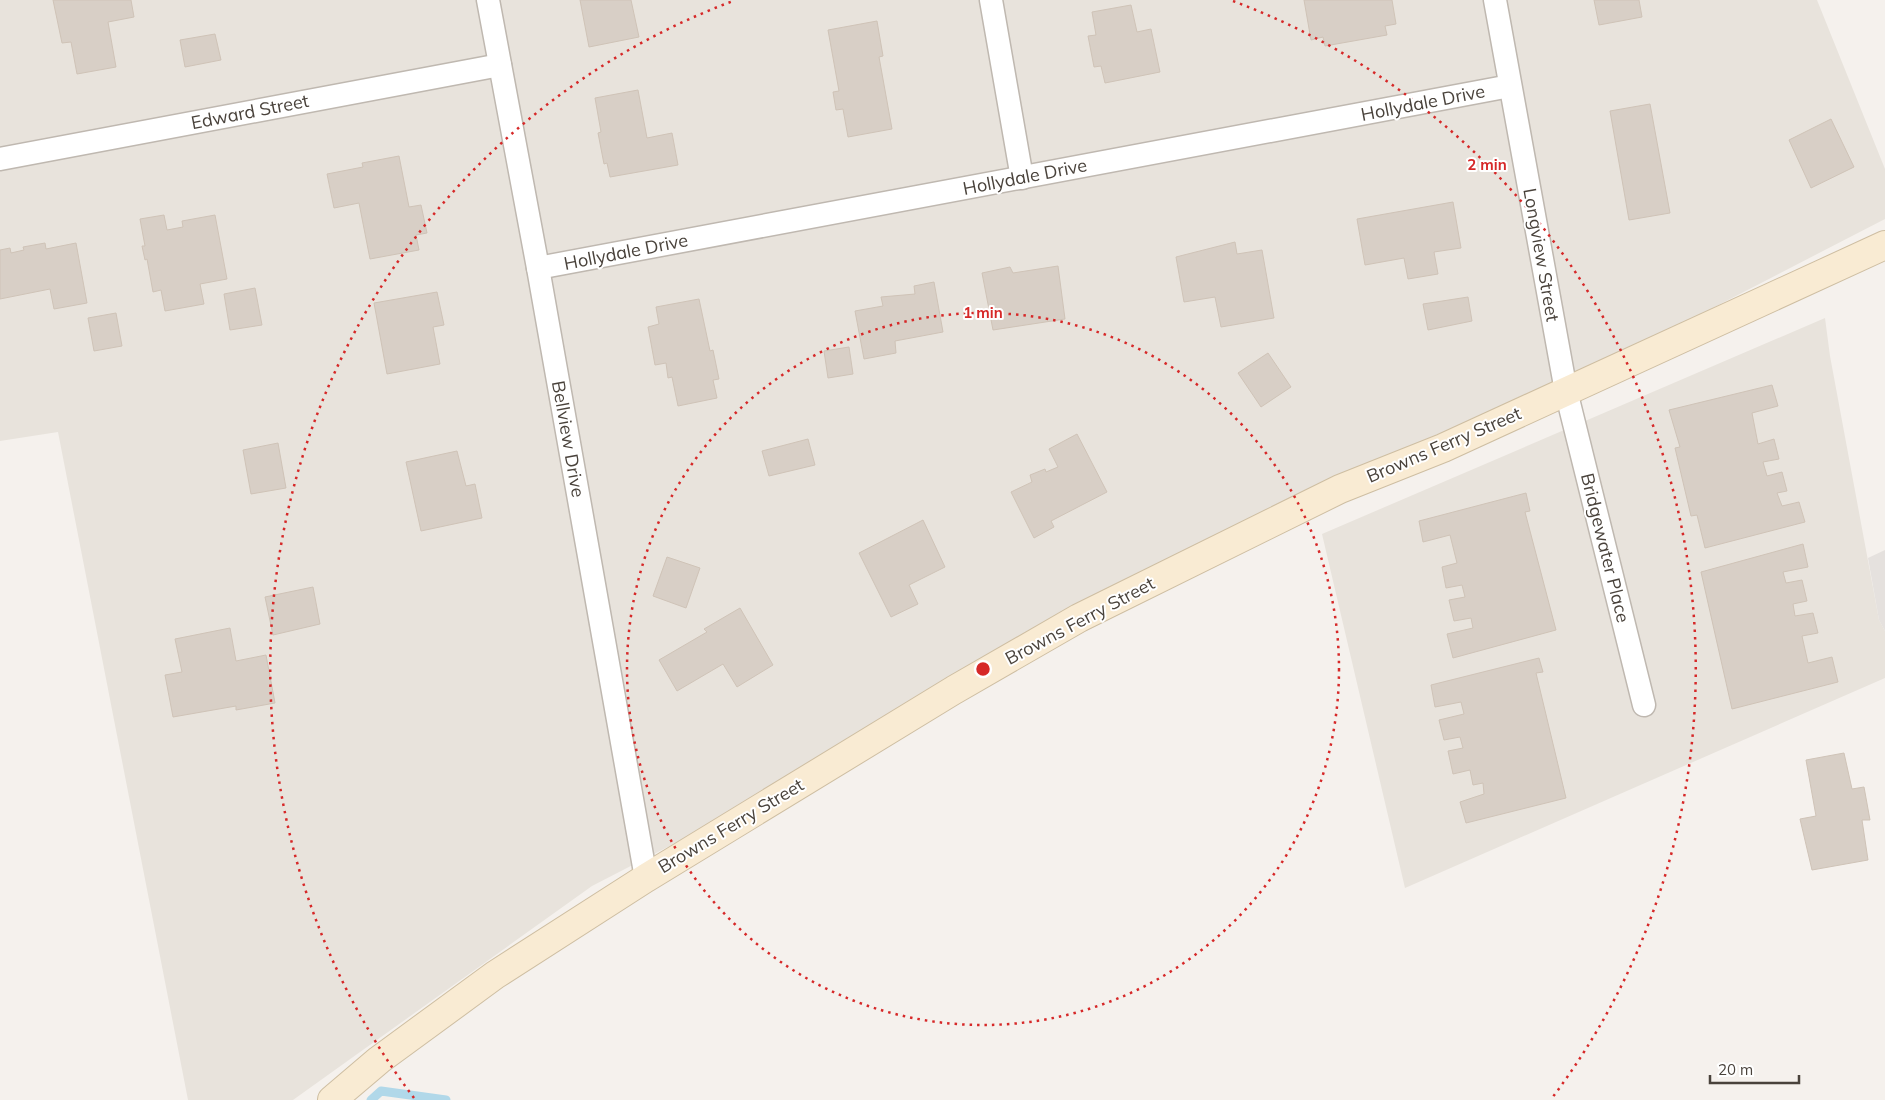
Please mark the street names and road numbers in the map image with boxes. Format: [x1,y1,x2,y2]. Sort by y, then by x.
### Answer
street label: Hollydale Drive [1359,79,1487,126]
street label: Edward Street [189,89,311,134]
street label: Hollydale Drive [961,153,1089,200]
street label: Longview Street [1518,186,1565,323]
street label: Hollydale Drive [562,228,690,275]
street label: Bellview Drive [547,379,590,499]
street label: Browns Ferry Street [1363,402,1525,488]
street label: Bridgewater Place [1576,471,1635,625]
street label: Browns Ferry Street [1001,571,1158,670]
street label: Browns Ferry Street [654,773,808,878]

